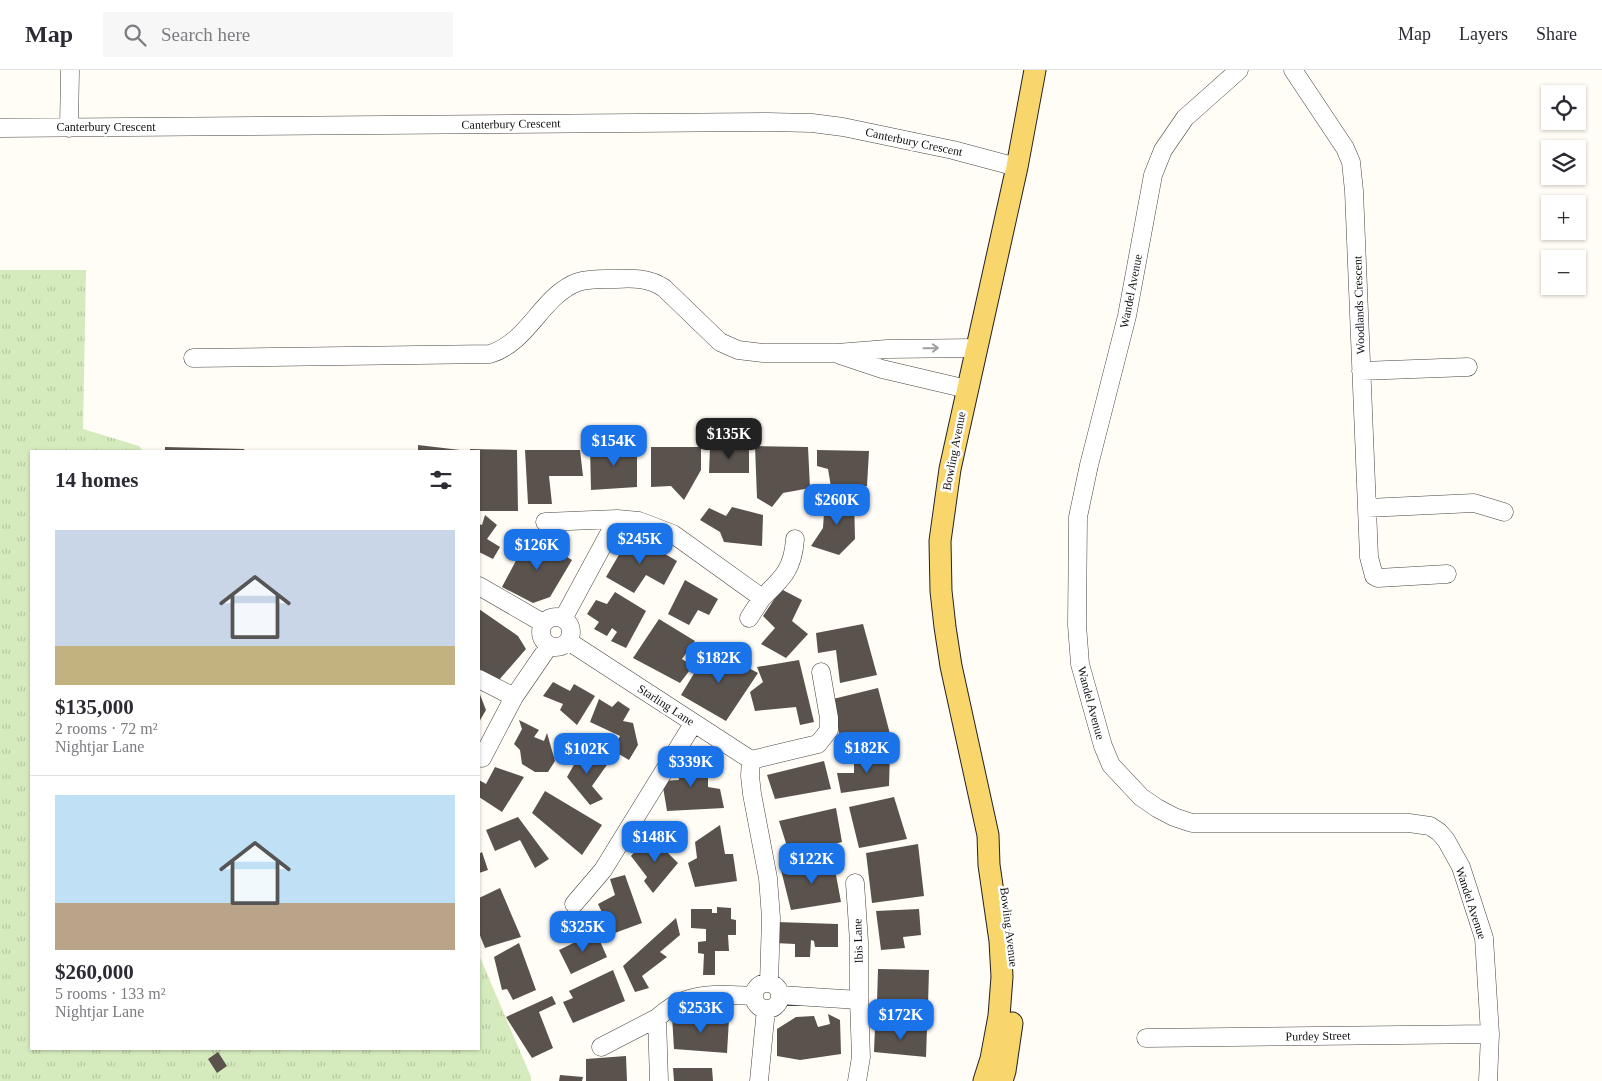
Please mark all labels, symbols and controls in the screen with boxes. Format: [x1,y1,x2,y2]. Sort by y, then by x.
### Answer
search box [103,12,453,57]
text: Map [25,21,73,47]
icon: search [121,21,149,49]
text: Search here [161,24,250,45]
text: Map [1398,24,1431,44]
text: Layers [1459,24,1508,44]
text: Share [1536,24,1577,44]
map controls [1541,85,1586,295]
button: locate [1541,85,1586,130]
street label: Canterbury Crescent [461,116,561,132]
street label: Canterbury Crescent [57,120,156,134]
street label: Canterbury Crescent [864,125,965,159]
button: layers [1541,140,1586,185]
button: + [1541,195,1586,240]
button: − [1541,250,1586,295]
street label: Wandel Avenue [1117,253,1145,329]
street label: Woodlands Crescent [1350,255,1368,355]
one-way arrow [923,343,939,353]
street label: Bowling Avenue [939,410,969,492]
pin: $135K [694,418,764,460]
pin: $154K [579,424,649,467]
text: $135K [707,425,751,442]
text: $154K [592,432,636,449]
icon: filters [427,466,455,494]
text: 14 homes [55,468,138,492]
pin: $260K [802,484,872,526]
text: $260K [815,491,859,508]
pin: $245K [605,522,675,565]
pin: $126K [502,528,572,571]
text: $245K [618,530,662,547]
text: $126K [515,536,559,553]
icon: home [210,562,300,652]
pin: $182K [684,642,754,684]
text: $182K [697,649,741,666]
street label: Wandel Avenue [1075,665,1107,741]
street label: Starling Lane [635,681,697,729]
text: $135,000 [55,695,134,719]
text: 2 rooms · 72 m² [55,720,158,737]
pin: $102K [552,732,622,775]
pin: $182K [832,732,902,774]
text: Nightjar Lane [55,738,144,755]
text: $182K [845,739,889,756]
text: $102K [565,740,609,757]
pin: $339K [656,746,726,788]
text: $339K [669,753,713,770]
pin: $148K [620,820,690,863]
icon: home [210,828,300,918]
text: $148K [633,828,677,845]
pin: $122K [777,842,847,885]
text: $122K [790,850,834,867]
street label: Wandel Avenue [1453,865,1489,941]
street label: Bowling Avenue [997,886,1021,968]
pin: $325K [548,910,618,953]
text: $325K [561,918,605,935]
street label: Ibis Lane [850,918,866,964]
text: $260,000 [55,960,134,984]
text: 5 rooms · 133 m² [55,985,166,1002]
pin: $253K [666,992,736,1034]
pin: $172K [866,998,936,1041]
text: $253K [679,999,723,1016]
text: Nightjar Lane [55,1003,144,1020]
text: $172K [879,1006,923,1023]
street label: Purdey Street [1285,1028,1351,1044]

